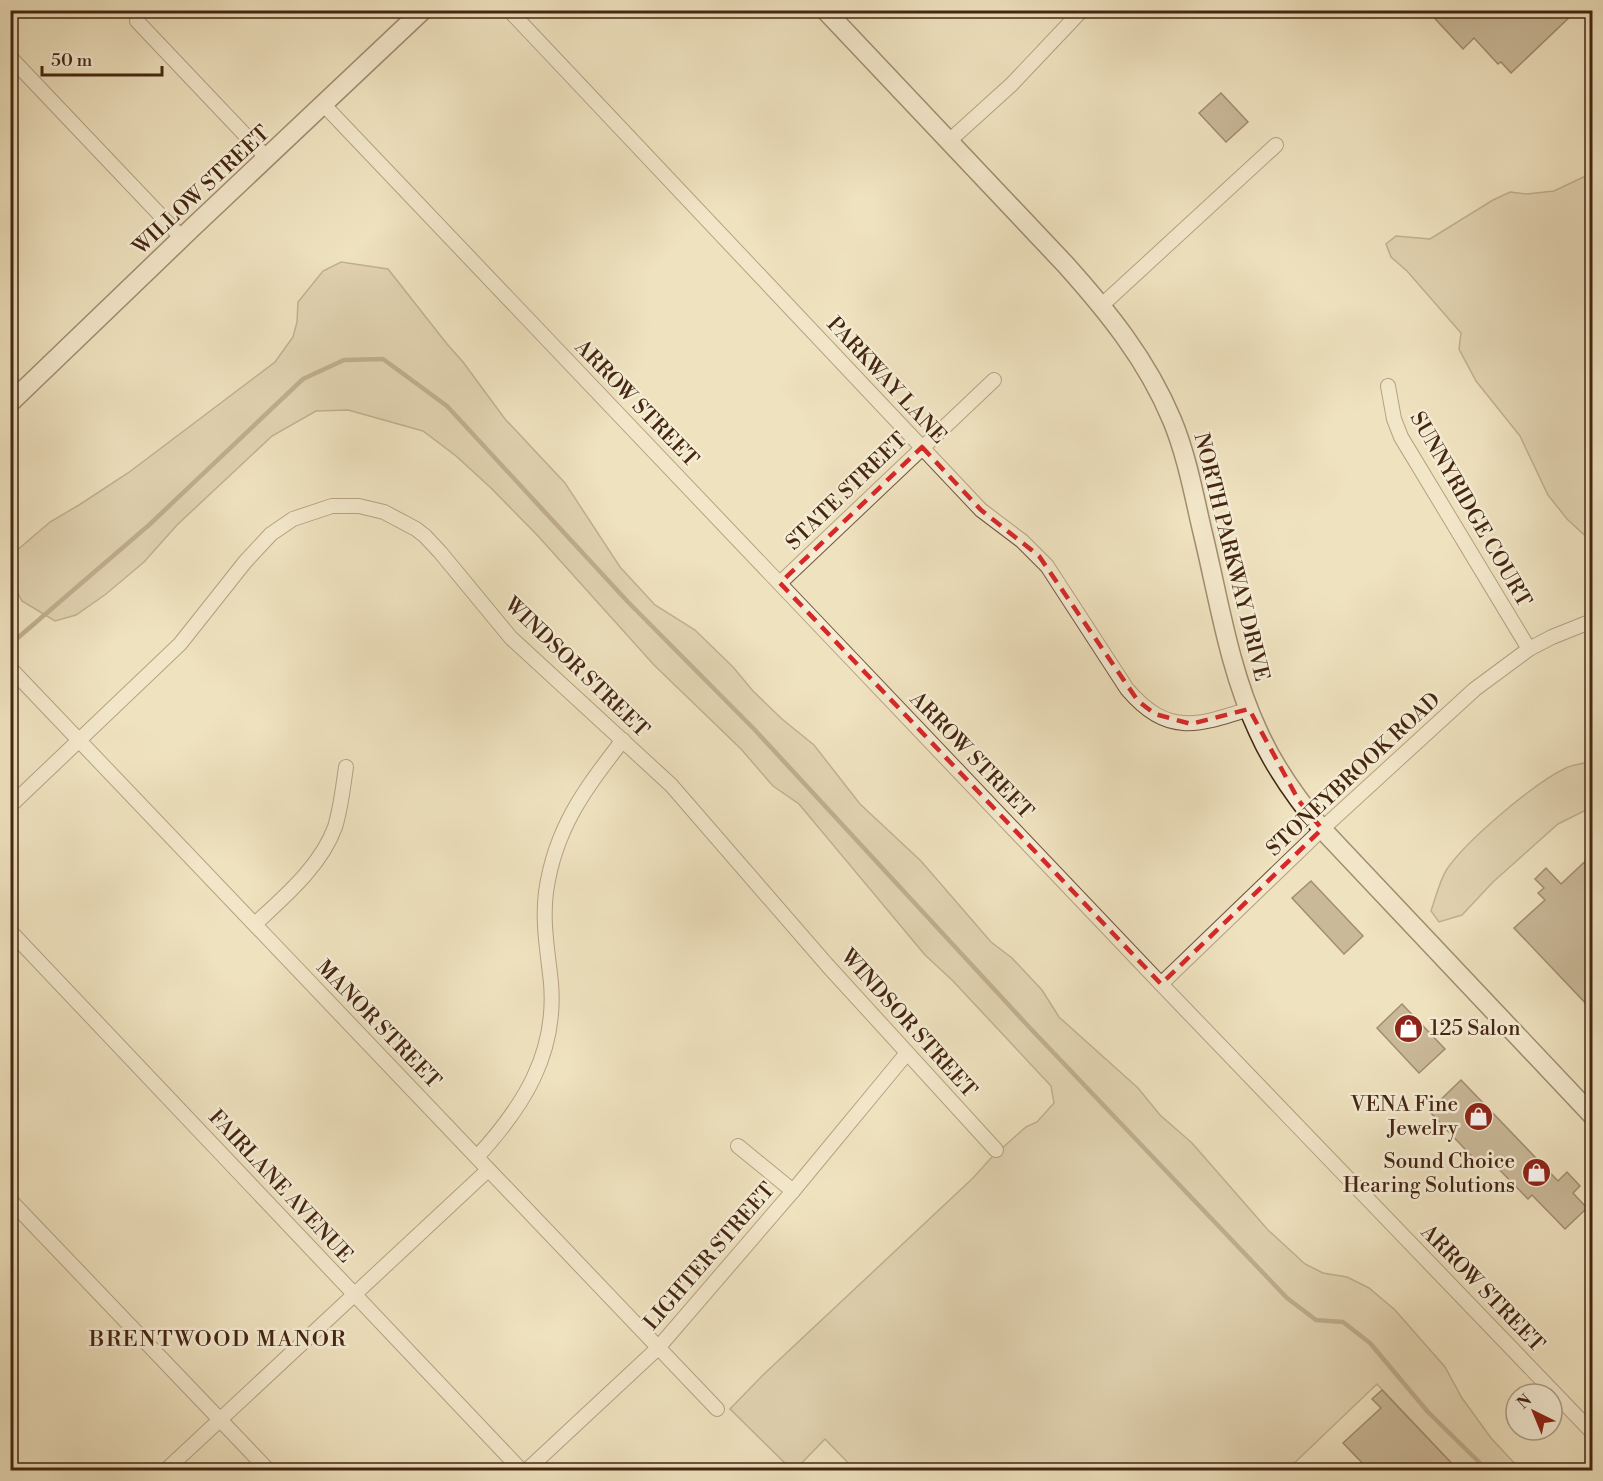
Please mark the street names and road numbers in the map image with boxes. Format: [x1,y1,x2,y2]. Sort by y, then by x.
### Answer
street label: WILLOW STREET [127,120,276,262]
street label: PARKWAY LANE [821,312,952,449]
street label: ARROW STREET [568,334,704,473]
street label: SUNNYRIDGE COURT [1404,407,1537,612]
street label: STATE STREET [781,427,913,556]
street label: NORTH PARKWAY DRIVE [1188,430,1274,684]
street label: WINDSOR STREET [498,591,654,744]
street label: ARROW STREET [903,686,1039,825]
street label: STONEYBROOK ROAD [1261,687,1446,862]
street label: WINDSOR STREET [834,943,982,1103]
street label: MANOR STREET [311,955,446,1094]
street label: FAIRLANE AVENUE [203,1105,358,1269]
street label: LIGHTER STREET [639,1177,781,1336]
street label: ARROW STREET [1414,1219,1550,1358]

